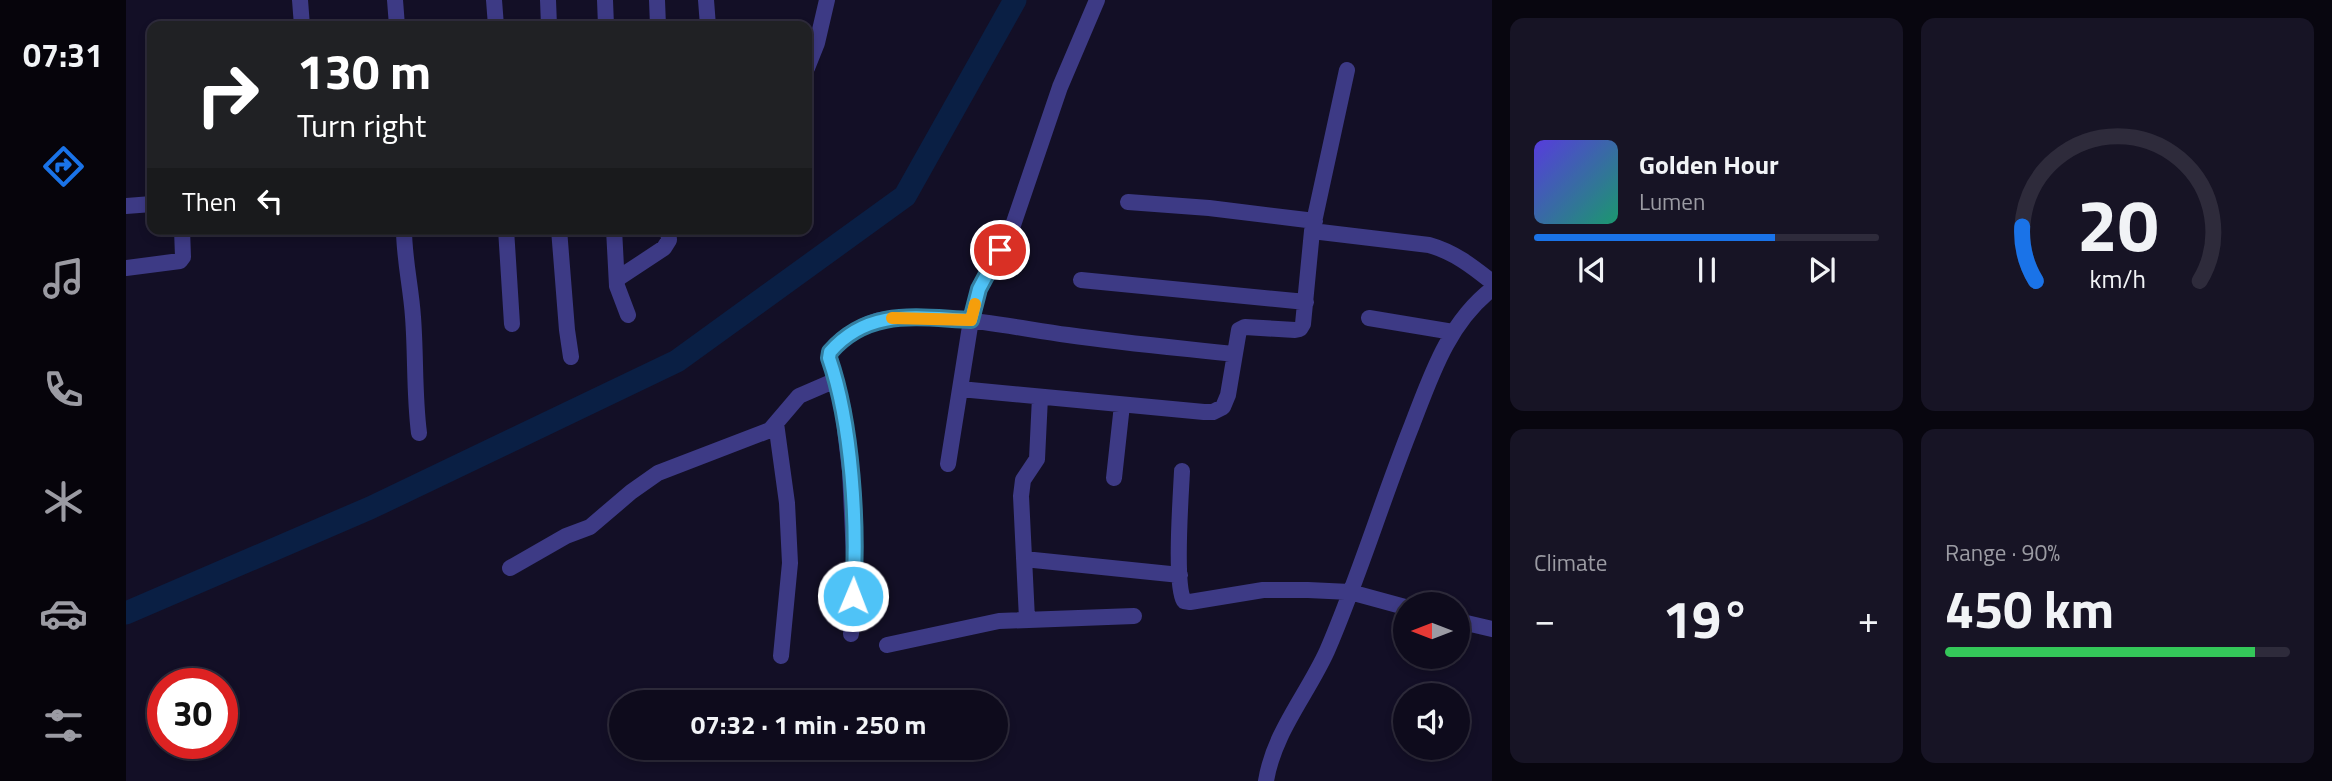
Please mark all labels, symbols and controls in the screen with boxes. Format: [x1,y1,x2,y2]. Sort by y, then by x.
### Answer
text: 07:31 [23,31,103,79]
text: 130 m [297,33,431,108]
icon: right [182,49,273,140]
text: Turn right [297,101,426,149]
icon: directions [39,142,88,191]
text: Golden Hour [1639,145,1779,184]
text: 20 [2077,169,2158,279]
text: Then [182,182,237,221]
icon: left [251,182,289,220]
text: Lumen [1639,184,1705,219]
pin [970,220,1030,280]
icon: arrive [981,231,1019,269]
icon: previous [1573,251,1611,289]
icon: pause [1688,251,1726,289]
icon: next [1803,251,1841,289]
icon: music [39,254,88,303]
text: km/h [2089,260,2146,298]
icon: phone [39,365,88,414]
icon: climate [39,477,88,526]
text: Range · 90% [1945,535,2060,570]
text: Climate [1534,545,1607,580]
position arrow [816,559,890,633]
text: 450 km [1945,569,2114,648]
text: 19° [1663,579,1750,658]
icon: car [39,589,88,638]
text: − [1534,590,1555,648]
text: + [1858,590,1879,648]
north arrow [1393,592,1470,668]
map controls [1393,592,1470,760]
speed limit sign: 30 [147,668,238,759]
button: sound [1393,683,1470,760]
icon: filters [39,701,88,750]
text: 07:32 · 1 min · 250 m [691,705,926,744]

